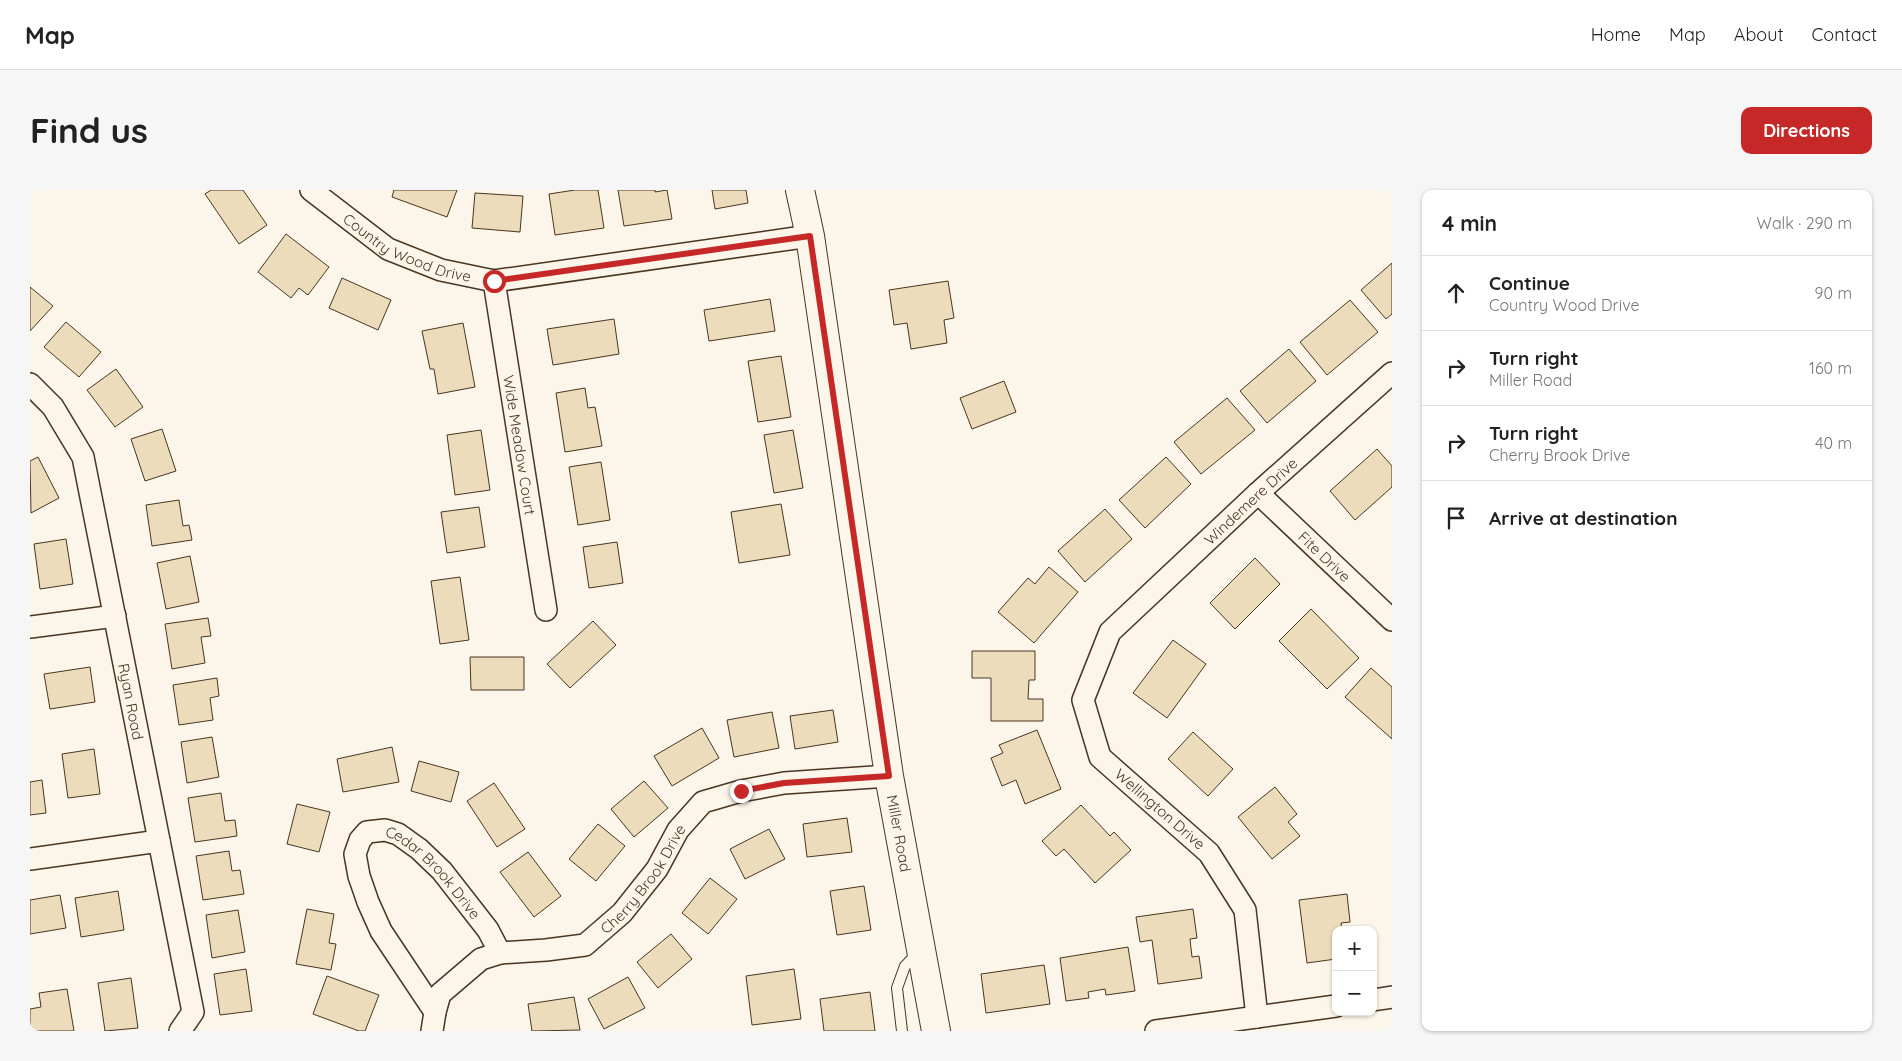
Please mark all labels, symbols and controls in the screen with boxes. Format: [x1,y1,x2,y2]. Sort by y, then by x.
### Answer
text: Map [25,20,75,50]
text: Home [1591,23,1641,46]
text: Map [1669,23,1706,46]
text: About [1734,23,1784,46]
text: Contact [1812,23,1877,46]
button: Directions [1741,107,1872,154]
text: Find us [30,108,148,152]
street label: Country Wood Drive [340,209,473,286]
text: 4 min [1442,210,1497,236]
text: Walk · 290 m [1757,213,1852,233]
route start [483,270,506,293]
text: Continue [1489,271,1570,295]
icon: ahead [1442,279,1470,307]
text: 90 m [1815,283,1852,303]
text: Country Wood Drive [1489,295,1640,315]
text: Turn right [1489,346,1578,370]
icon: right [1442,354,1470,382]
text: 160 m [1809,358,1852,378]
text: Miller Road [1489,370,1572,390]
street label: Wide Meadow Court [500,374,540,516]
text: Turn right [1489,421,1578,445]
icon: right [1442,429,1470,457]
text: 40 m [1815,433,1852,453]
text: Cherry Brook Drive [1489,445,1630,465]
street label: Windemere Drive [1200,453,1301,549]
icon: arrive [1442,504,1470,532]
text: Arrive at destination [1489,506,1678,530]
street label: Fite Drive [1294,527,1355,586]
street label: Ryan Road [115,661,148,741]
street label: Wellington Drive [1111,764,1209,854]
route end [730,780,753,803]
street label: Miller Road [883,793,916,873]
street label: Cherry Brook Drive [596,819,689,937]
street label: Cedar Brook Drive [384,821,485,923]
map controls [1332,926,1377,1016]
button: + [1332,926,1377,971]
button: − [1332,971,1377,1016]

